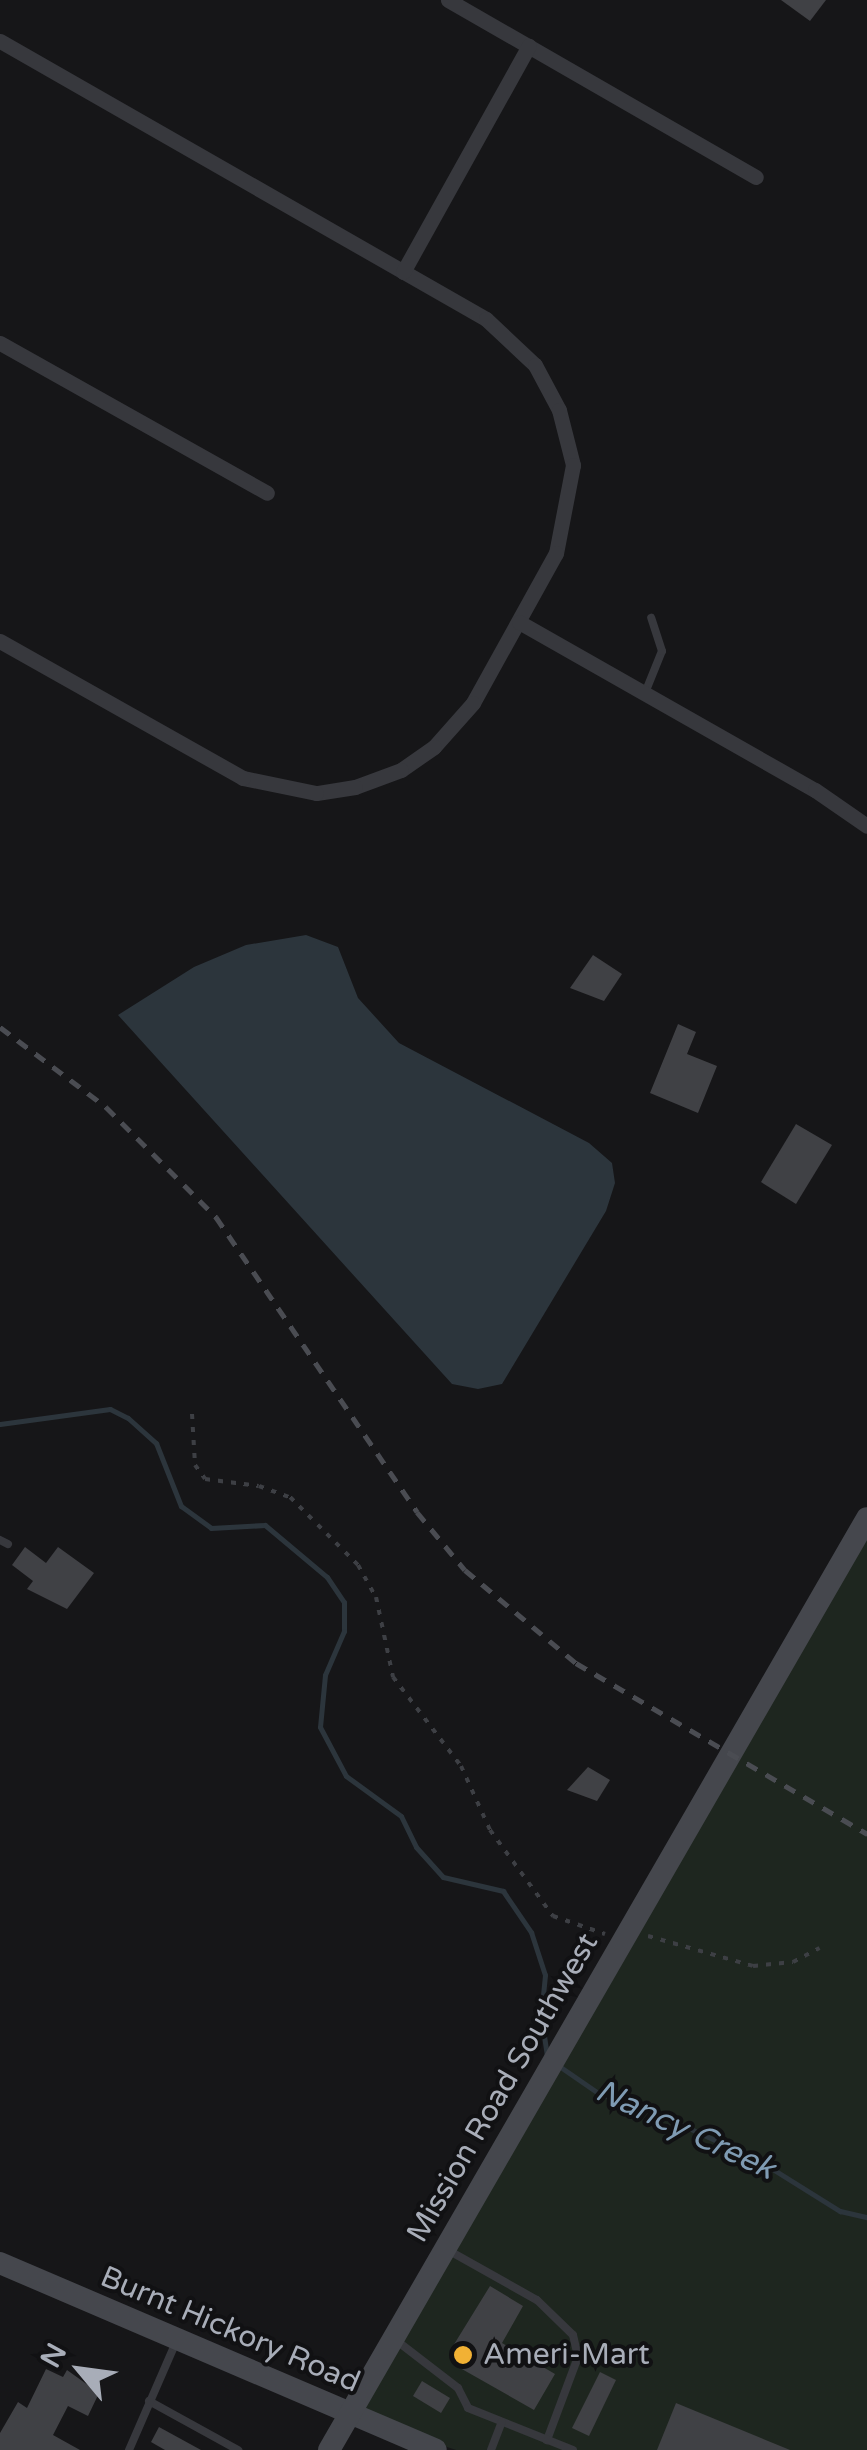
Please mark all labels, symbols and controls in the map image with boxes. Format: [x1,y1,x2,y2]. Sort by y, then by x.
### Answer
street label: Mission Road Southwest [400,1927,606,2249]
water label: Nancy Creek [589,2072,781,2188]
street label: Burnt Hickory Road [95,2259,365,2401]
north arrow [30,2320,130,2420]
text: N [33,2337,74,2374]
place label: Ameri-Mart [483,2337,650,2373]
marker: Ameri-Mart [452,2344,474,2366]

